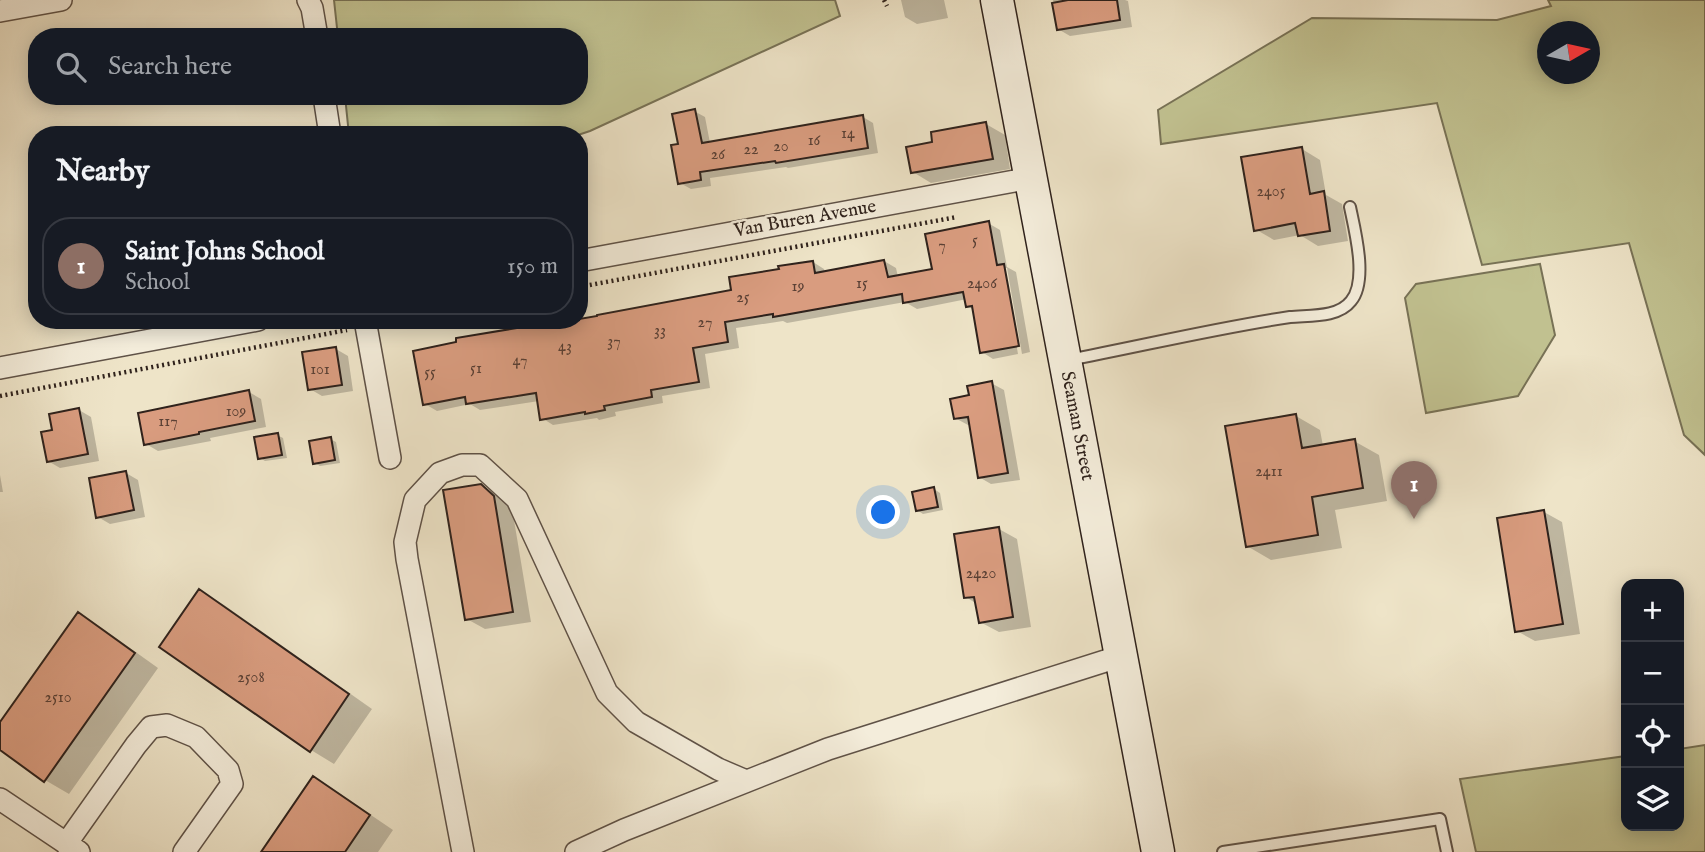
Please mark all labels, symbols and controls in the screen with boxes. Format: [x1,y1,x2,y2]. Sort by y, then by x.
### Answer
north arrow [1537,21,1600,84]
search box [28,28,588,105]
icon: search [52,48,90,86]
text: Search here [108,50,232,83]
house number: 14 [841,124,855,144]
house number: 16 [808,131,821,151]
house number: 20 [773,137,789,157]
house number: 22 [743,140,759,160]
house number: 26 [711,145,725,165]
text: Nearby [56,153,149,191]
house number: 2405 [1256,182,1286,202]
street label: Van Buren Avenue [731,195,878,244]
house number: 5 [972,231,978,251]
text: Saint Johns School [125,235,324,268]
house number: 7 [938,236,946,256]
text: 1 [77,252,85,281]
text: 150 m [507,252,558,281]
text: School [125,268,190,297]
house number: 15 [856,274,868,294]
house number: 2406 [967,274,997,294]
house number: 19 [792,277,804,297]
house number: 25 [736,288,750,308]
house number: 27 [698,313,712,333]
house number: 33 [654,321,666,341]
house number: 37 [607,332,621,352]
house number: 43 [558,337,572,357]
house number: 47 [513,351,527,371]
house number: 51 [470,359,482,379]
house number: 101 [310,360,330,380]
house number: 55 [424,363,436,383]
street label: Seaman Street [1055,369,1099,483]
house number: 109 [226,402,246,422]
house number: 117 [158,412,178,432]
pin: 1 [1391,461,1437,519]
house number: 2411 [1255,462,1283,482]
your location [866,495,900,529]
house number: 2420 [966,564,997,584]
map controls [1621,579,1684,831]
button: + [1621,579,1684,642]
button: − [1621,642,1684,705]
house number: 2508 [237,668,265,688]
house number: 2510 [45,688,72,708]
button: locate [1621,705,1684,768]
button: layers [1621,768,1684,831]

